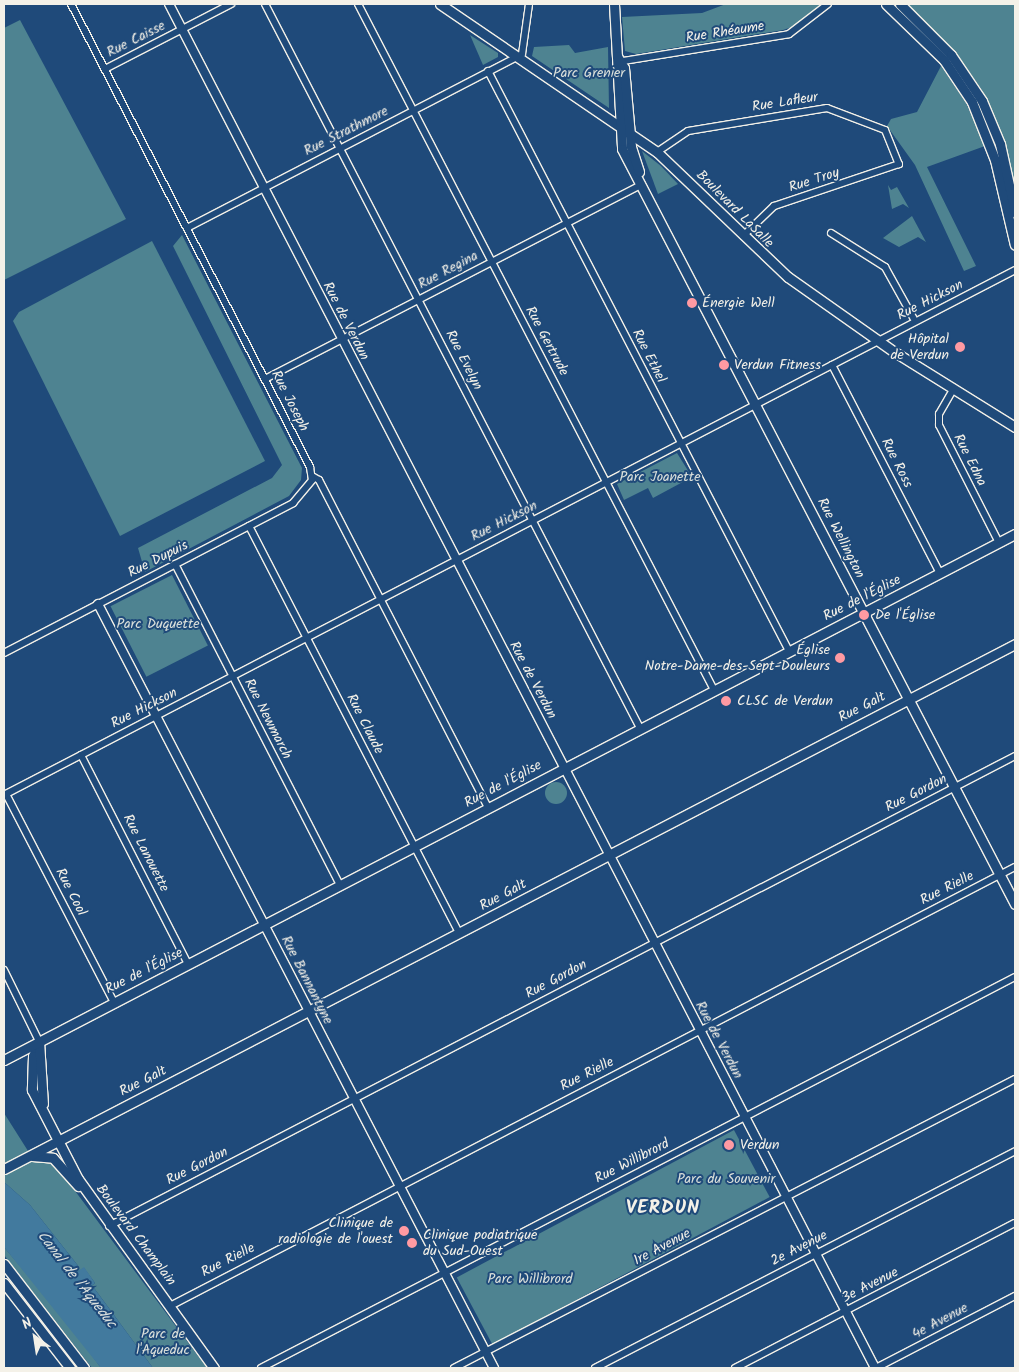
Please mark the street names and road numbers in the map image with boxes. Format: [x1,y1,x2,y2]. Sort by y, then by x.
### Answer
street label: Rue Caisse [104,17,168,61]
street label: Rue Rhéaume [684,17,766,47]
street label: Rue Lafleur [751,89,819,115]
street label: Rue Strathmore [301,103,391,159]
street label: Rue Troy [787,164,841,196]
street label: Boulevard LaSalle [693,167,777,251]
street label: Rue Regina [415,247,481,293]
street label: Rue Hickson [894,276,966,324]
street label: Rue de Verdun [319,279,373,363]
street label: Rue Gertrude [522,303,572,379]
street label: Rue Ethel [628,326,670,386]
street label: Rue Evelyn [442,327,486,393]
street label: Rue Joseph [267,368,313,434]
street label: Rue Edna [950,431,990,489]
street label: Rue Ross [877,435,917,491]
street label: Rue Wellington [814,495,868,581]
street label: Rue Hickson [468,497,540,545]
street label: Rue Dupuis [125,537,191,581]
street label: Rue de l'Église [820,571,904,625]
street label: Rue de Verdun [506,638,560,722]
street label: Rue Newmarch [241,676,295,762]
street label: Rue Hickson [108,684,180,732]
street label: Rue Galt [836,688,888,726]
street label: Rue Claude [343,691,387,757]
street label: Rue de l'Église [462,757,544,811]
street label: Rue Gordon [882,770,950,816]
street label: Rue Lanouette [119,811,173,895]
street label: Rue Cool [52,865,90,919]
street label: Rue Rielle [917,867,977,909]
street label: Rue Galt [477,876,529,914]
street label: Rue Bannantyne [277,933,337,1027]
street label: Rue de l'Église [102,944,186,998]
street label: Rue Gordon [522,956,590,1002]
street label: Rue de Verdun [692,998,746,1082]
street label: Rue Rielle [557,1053,617,1095]
street label: Rue Galt [117,1062,169,1100]
street label: Rue Willibrord [592,1135,672,1187]
street label: Rue Gordon [163,1143,231,1189]
street label: Boulevard Champlain [92,1181,180,1289]
street label: 1re Avenue [631,1225,693,1269]
street label: 2e Avenue [768,1227,830,1269]
street label: Rue Rielle [198,1239,258,1281]
street label: 3e Avenue [839,1264,901,1306]
street label: 4e Avenue [909,1299,971,1343]

